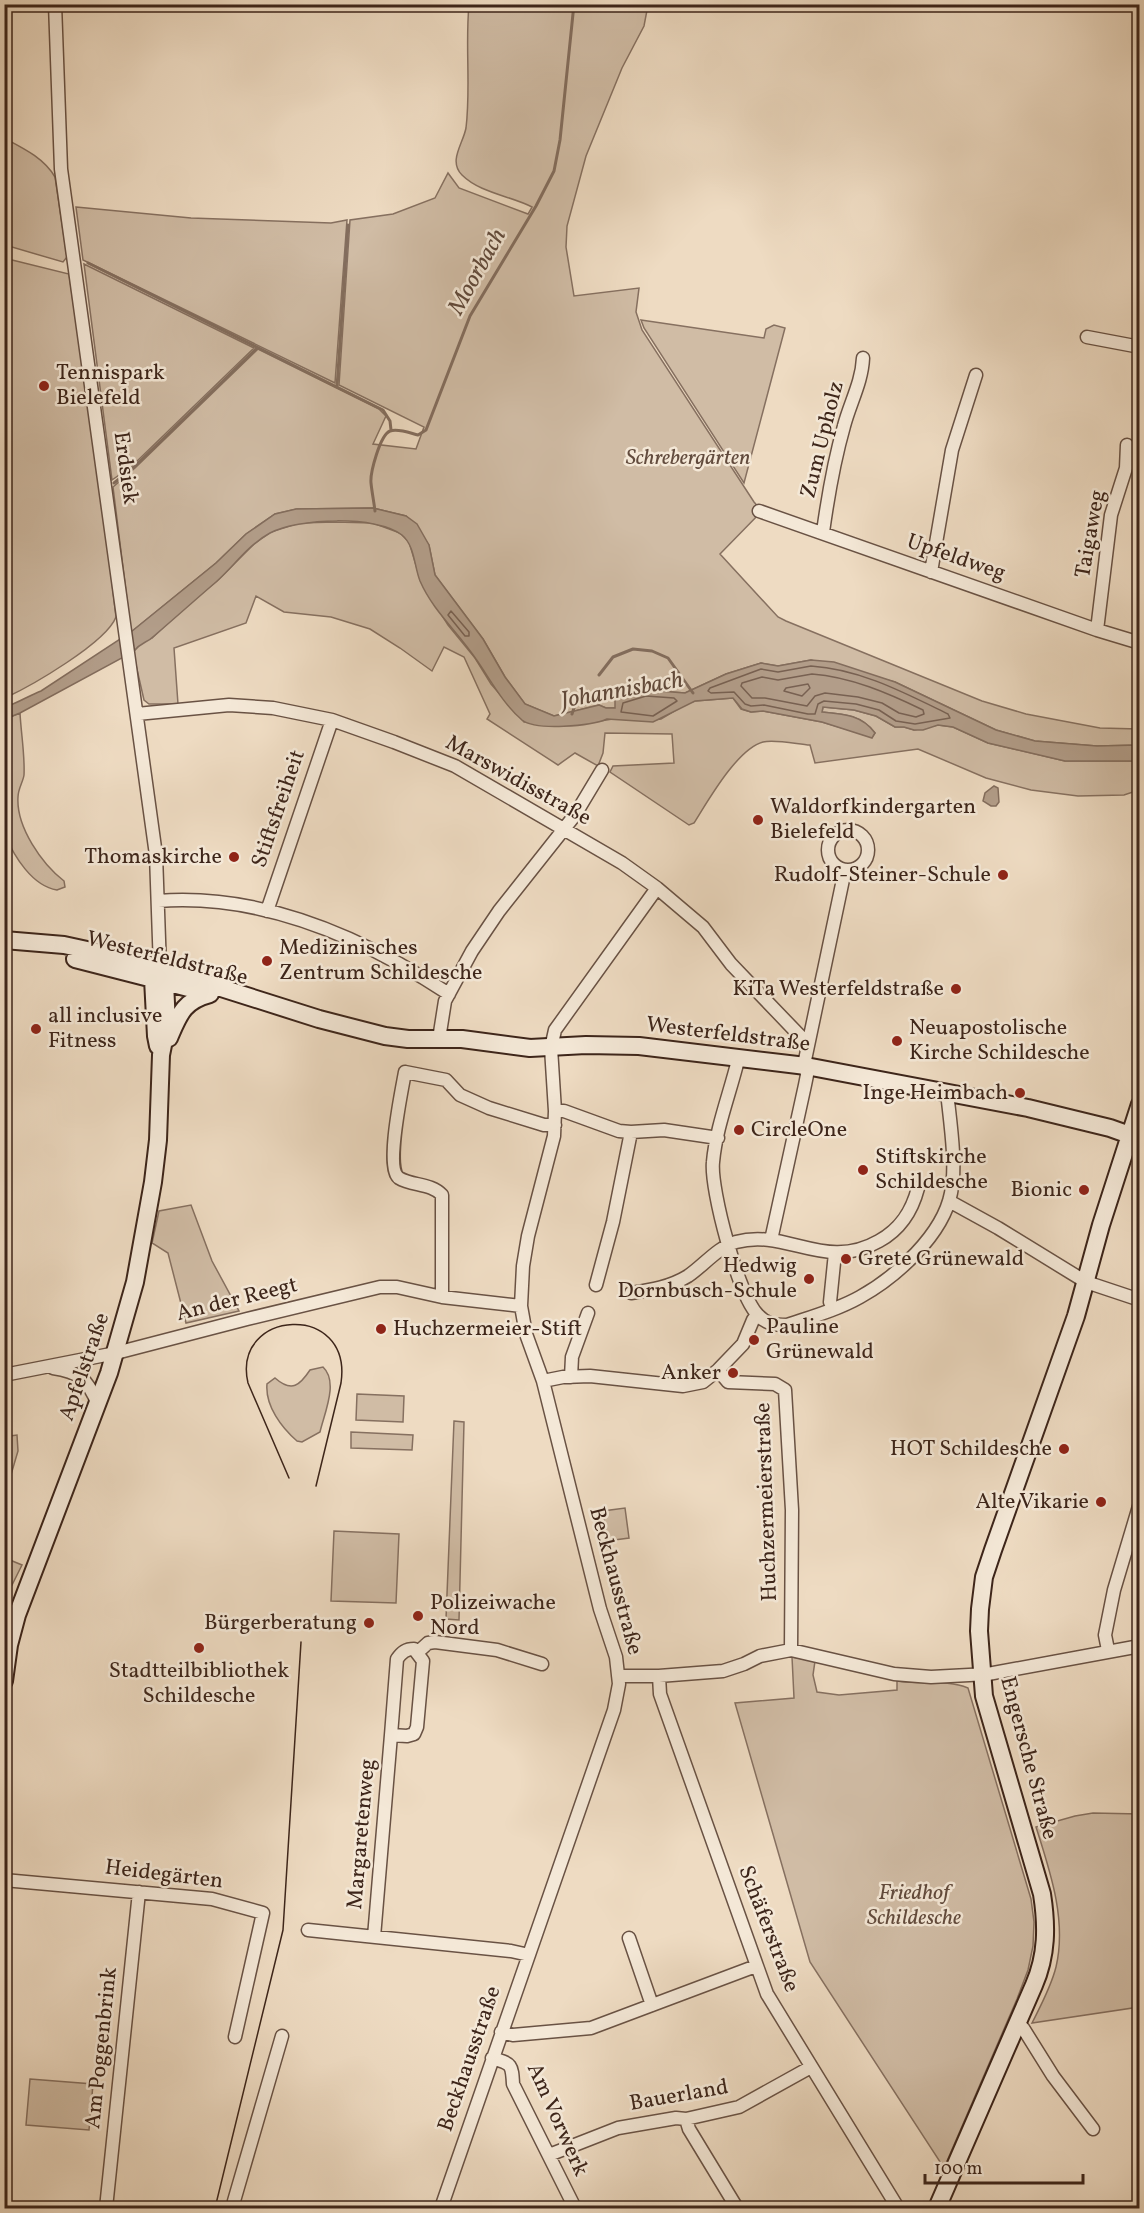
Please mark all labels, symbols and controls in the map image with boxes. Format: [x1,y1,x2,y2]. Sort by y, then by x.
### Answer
water label: Moorbach [440,223,516,322]
place label: Tennispark Bielefeld [56,358,165,414]
street label: Zum Upholz [793,378,853,502]
marker: Tennispark Bielefeld [37,379,51,393]
street label: Erdsiek [105,430,145,506]
park label: Schrebergärten [626,443,750,474]
street label: Taigaweg [1068,487,1114,581]
street label: Upfeldweg [902,527,1010,589]
water label: Johannisbach [556,664,686,719]
street label: Marswidisstraße [439,728,597,834]
street label: Stiftsfreiheit [244,746,314,872]
place label: Waldorfkindergarten Bielefeld [770,792,976,848]
marker: Waldorfkindergarten Bielefeld [751,813,765,827]
place label: Thomaskirche [84,842,222,873]
marker: Thomaskirche [227,850,241,864]
place label: Rudolf-Steiner-Schule [774,860,991,891]
marker: Rudolf-Steiner-Schule [996,868,1010,882]
street label: Westerfeldstraße [83,924,251,994]
place label: Medizinisches Zentrum Schildesche [279,933,482,989]
marker: Medizinisches Zentrum Schildesche [260,954,274,968]
place label: KiTa Westerfeldstraße [733,974,944,1005]
marker: KiTa Westerfeldstraße [949,982,963,996]
place label: all inclusive Fitness [48,1001,162,1057]
street label: Westerfeldstraße [644,1010,812,1060]
place label: Neuapostolische Kirche Schildesche [909,1013,1090,1069]
marker: all inclusive Fitness [29,1022,43,1036]
marker: Neuapostolische Kirche Schildesche [890,1034,904,1048]
place label: Inge Heimbach [863,1078,1008,1109]
marker: Inge Heimbach [1013,1086,1027,1100]
place label: CircleOne [751,1115,847,1146]
marker: CircleOne [732,1123,746,1137]
place label: Stiftskirche Schildesche [875,1142,988,1198]
marker: Stiftskirche Schildesche [856,1163,870,1177]
place label: Bionic [1010,1175,1072,1206]
marker: Bionic [1077,1183,1091,1197]
place label: Grete Grünewald [858,1244,1024,1275]
place label: Hedwig Dornbusch-Schule [617,1251,797,1307]
marker: Grete Grünewald [839,1252,853,1266]
street label: An der Reegt [173,1270,301,1330]
marker: Hedwig Dornbusch-Schule [802,1272,816,1286]
street label: Apfelstraße [52,1309,118,1425]
place label: Pauline Grünewald [766,1312,874,1368]
place label: Huchzermeier-Stift [393,1314,582,1345]
marker: Huchzermeier-Stift [374,1322,388,1336]
marker: Pauline Grünewald [747,1333,761,1347]
place label: Anker [661,1358,721,1389]
marker: Anker [726,1366,740,1380]
street label: Huchzermeierstraße [748,1402,786,1602]
place label: HOT Schildesche [890,1434,1052,1465]
marker: HOT Schildesche [1057,1442,1071,1456]
place label: Alte Vikarie [975,1487,1089,1518]
marker: Alte Vikarie [1094,1495,1108,1509]
street label: Beckhausstraße [580,1503,650,1659]
place label: Polizeiwache Nord [430,1588,556,1644]
place label: Bürgerberatung [204,1608,357,1639]
marker: Polizeiwache Nord [411,1609,425,1623]
marker: Bürgerberatung [362,1616,376,1630]
marker: Stadtteilbibliothek Schildesche [192,1641,206,1655]
place label: Stadtteilbibliothek Schildesche [109,1656,289,1712]
street label: Engersche Straße [991,1673,1065,1843]
street label: Margaretenweg [340,1757,384,1911]
street label: Heidegärten [103,1852,225,1898]
street label: Schäferstraße [730,1861,806,1997]
park label: Friedhof Schildesche [867,1878,961,1934]
street label: Am Poggenbrink [78,1966,126,2130]
street label: Beckhausstraße [431,1982,509,2136]
street label: Am Vorwerk [518,2058,596,2182]
street label: Bauerland [627,2072,731,2120]
scale bar [925,2147,1082,2185]
text: 100 m [934,2157,983,2182]

